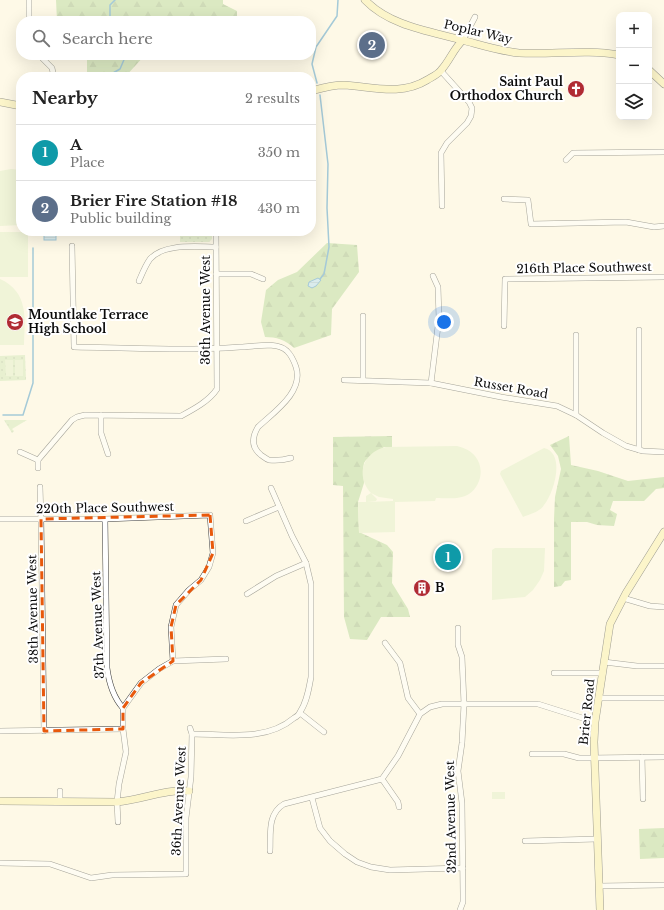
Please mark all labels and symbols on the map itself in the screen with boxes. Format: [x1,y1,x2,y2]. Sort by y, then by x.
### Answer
street label: Poplar Way [442,16,514,47]
pin: 2 [359,30,385,60]
place label: Saint Paul Orthodox Church [450,74,564,103]
church icon: Saint Paul Orthodox Church [566,79,586,99]
street label: 36th Avenue West [198,255,213,365]
street label: 216th Place Southwest [516,259,652,276]
place label: Mountlake Terrace High School [28,307,148,336]
school or university icon: Mountlake Terrace High School [5,312,25,332]
your location [434,312,454,332]
street label: Russet Road [473,374,549,401]
street label: 220th Place Southwest [36,499,175,516]
pin: 1 [435,542,461,572]
street label: 38th Avenue West [24,554,41,664]
street label: 37th Avenue West [88,570,107,679]
building icon: B [412,578,432,598]
place label: B [435,580,445,595]
street label: Brier Road [576,678,597,746]
street label: 36th Avenue West [168,745,189,856]
street label: 32nd Avenue West [442,760,459,874]

